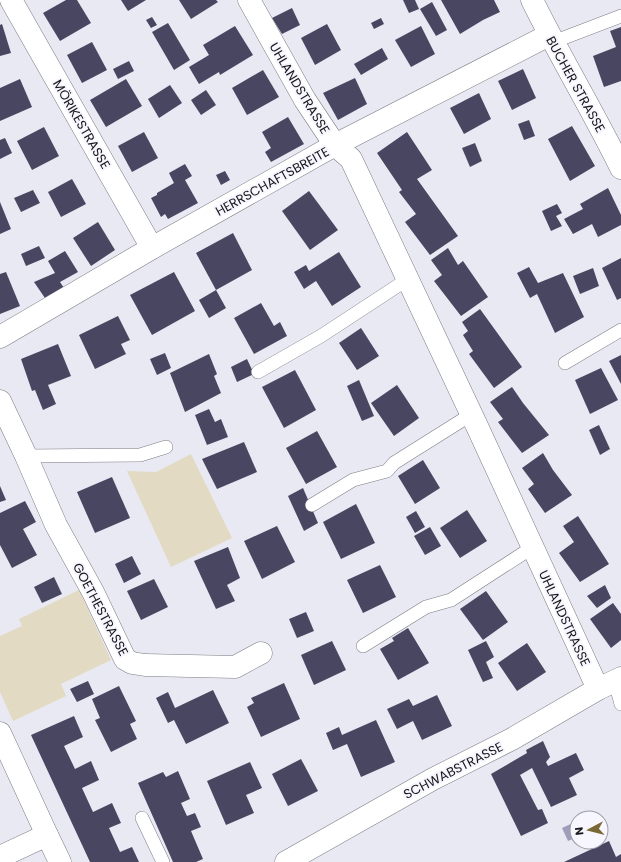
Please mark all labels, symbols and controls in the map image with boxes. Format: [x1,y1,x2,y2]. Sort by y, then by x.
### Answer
street label: BUCHER STRASSE [541,33,610,136]
street label: UHLANDSTRASSE [265,39,334,138]
street label: MÖRIKESTRASSE [48,76,115,172]
street label: HERRSCHAFTSBREITE [212,142,333,221]
street label: GOETHESTRASSE [68,559,133,659]
street label: UHLANDSTRASSE [534,567,595,669]
street label: SCHWABSTRASSE [400,737,506,804]
north arrow [569,810,609,850]
text: N [571,826,588,836]

